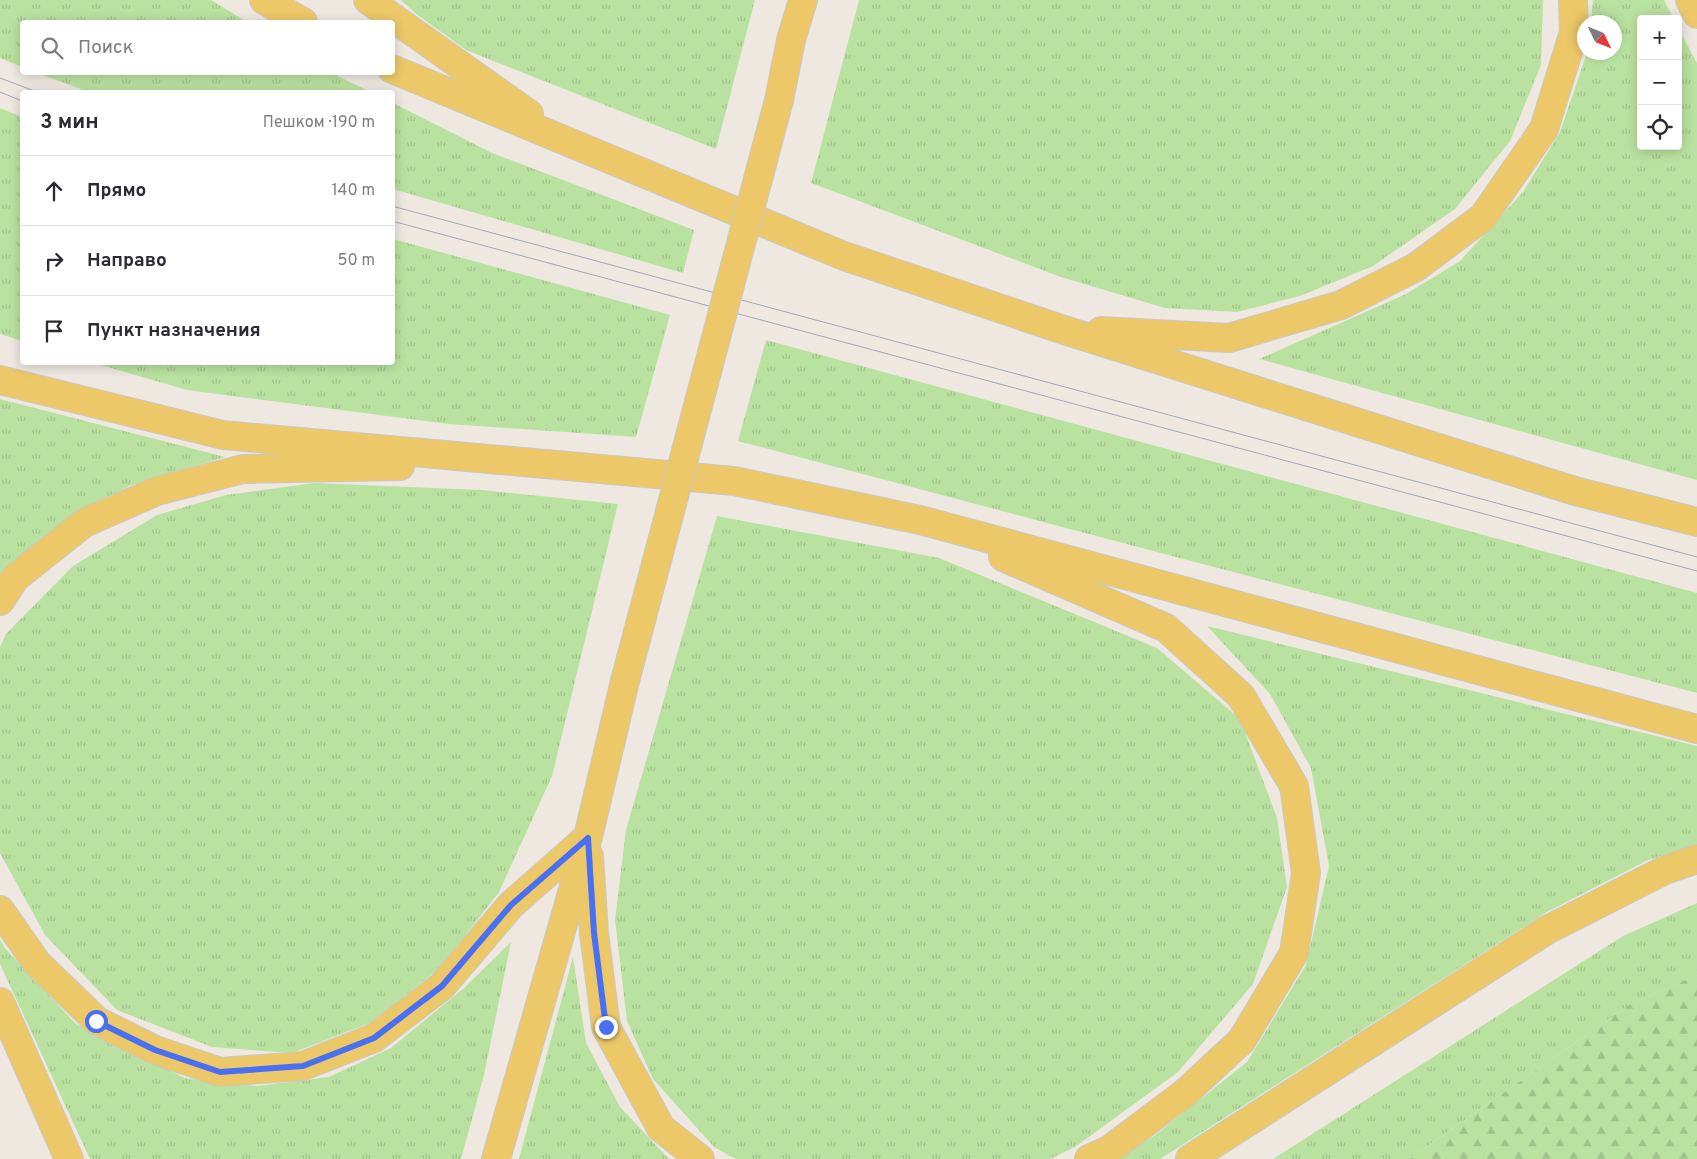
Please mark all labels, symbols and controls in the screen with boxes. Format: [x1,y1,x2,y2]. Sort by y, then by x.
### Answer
north arrow [1577,15,1622,60]
map controls [1637,15,1682,150]
button: + [1637,15,1682,60]
search box [20,20,395,75]
icon: search [38,34,66,62]
text: Поиск [78,36,134,60]
button: − [1637,60,1682,105]
button: locate [1637,105,1682,150]
text: 3 мин [40,109,99,136]
text: Пешком · 190 m [263,113,375,133]
icon: ahead [40,177,68,205]
text: Прямо [87,179,146,203]
text: 140 m [332,181,375,201]
icon: right [40,247,68,275]
text: Направо [87,249,167,273]
text: 50 m [338,251,375,271]
icon: arrive [40,317,68,345]
text: Пункт назначения [87,319,261,343]
route start [85,1010,108,1033]
route end [595,1016,618,1039]

